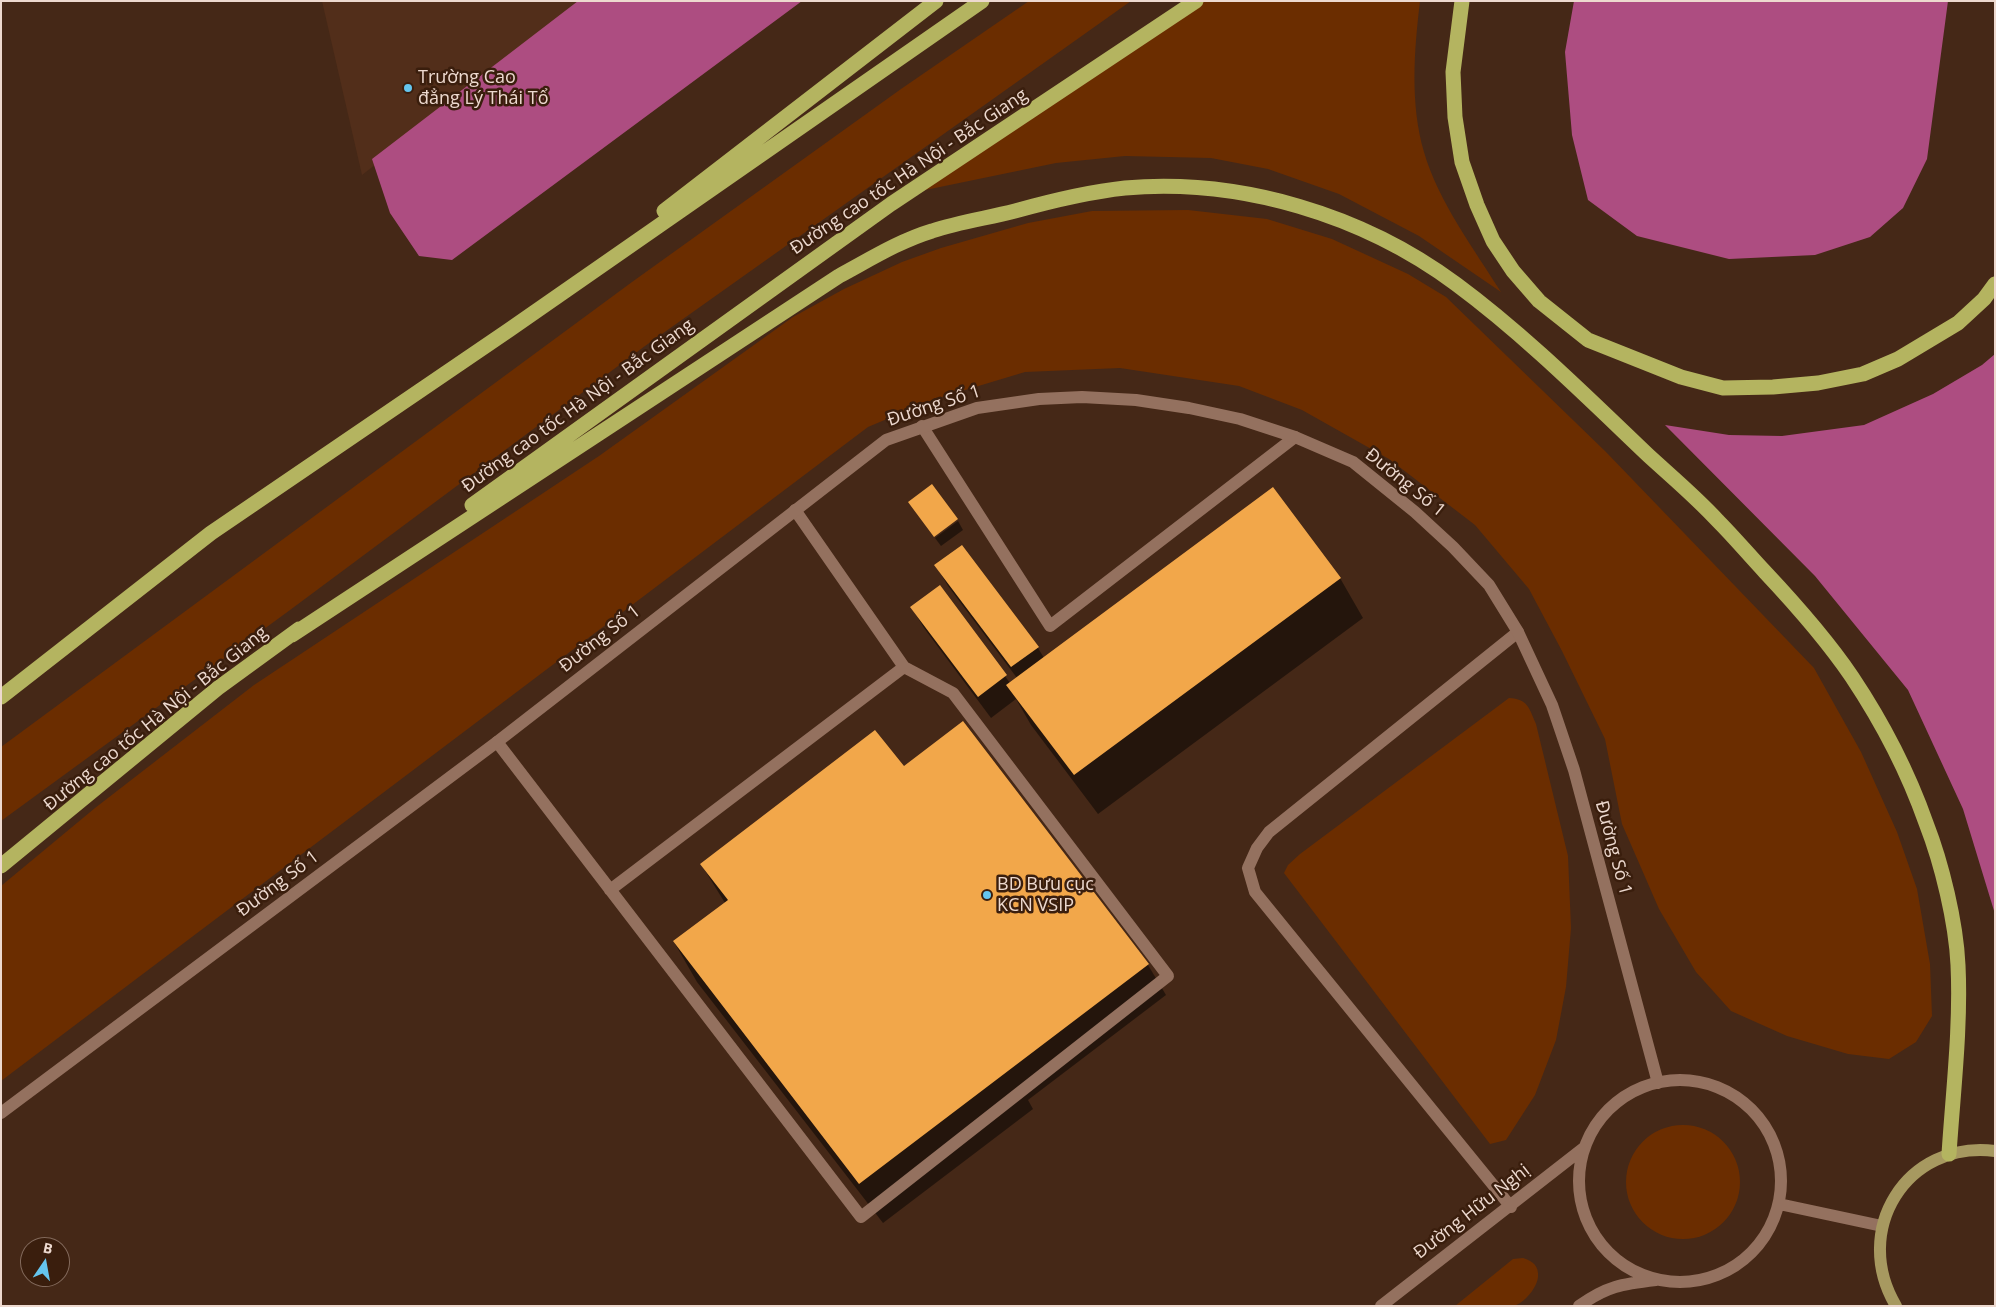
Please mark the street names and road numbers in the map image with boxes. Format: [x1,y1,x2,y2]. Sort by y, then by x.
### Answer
street label: Đường cao tốc Hà Nội - Bắc Giang [786,84,1032,260]
street label: Đường cao tốc Hà Nội - Bắc Giang [458,315,698,497]
street label: Đường Số 1 [884,381,984,431]
street label: Đường Số 1 [1360,444,1450,522]
street label: Đường Số 1 [555,601,645,677]
street label: Đường cao tốc Hà Nội - Bắc Giang [40,622,272,816]
street label: Đường Số 1 [1590,798,1636,898]
street label: Đường Số 1 [233,846,323,922]
street label: Đường Hữu Nghị [1410,1160,1534,1264]

